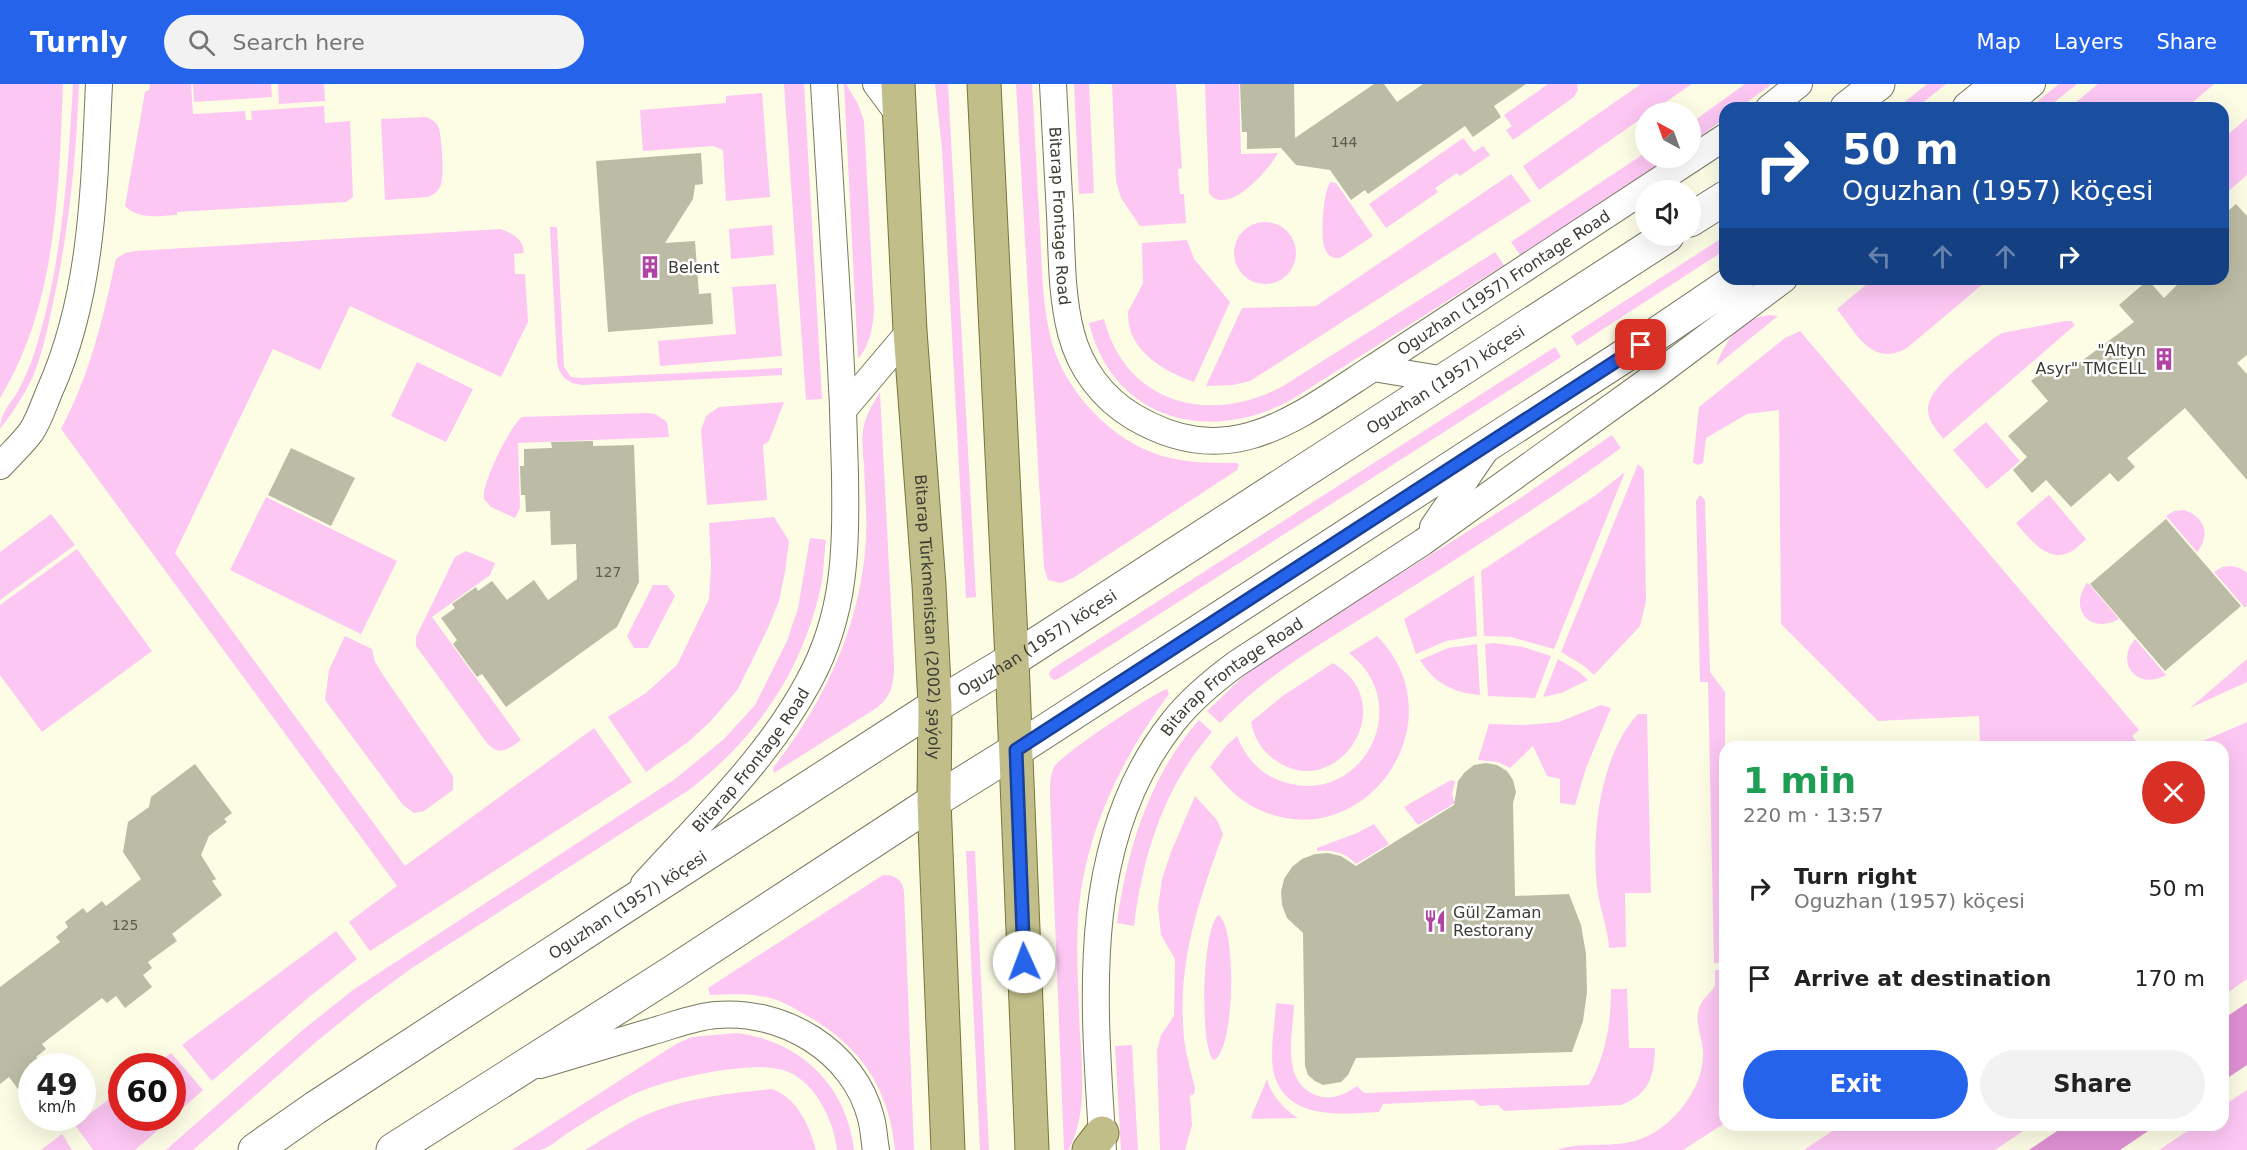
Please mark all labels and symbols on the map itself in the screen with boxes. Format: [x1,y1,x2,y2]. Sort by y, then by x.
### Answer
north arrow [1635,102,1701,168]
street label: Bitarap Frontage Road [1045,126,1074,306]
house number: 144 [1331,134,1357,150]
street label: Oguzhan (1957) Frontage Road [1394,206,1614,359]
building icon: Belent [637,254,663,280]
place label: Belent [668,258,720,277]
pin [1615,319,1666,370]
street label: Oguzhan (1957) köçesi [1363,322,1528,438]
place label: "Altyn Asyr" TMCELL [2036,341,2146,378]
building icon: "Altyn Asyr" TMCELL [2151,346,2177,372]
street label: Bitarap Türkmenistan (2002) şaýoly [911,474,944,760]
house number: 127 [595,564,621,580]
street label: Oguzhan (1957) köçesi [954,586,1120,701]
street label: Bitarap Frontage Road [1157,614,1307,740]
street label: Bitarap Frontage Road [688,684,813,836]
street label: Oguzhan (1957) köçesi [545,847,710,963]
place label: Gül Zaman Restorany [1453,903,1541,940]
restaurant icon: Gül Zaman Restorany [1422,908,1448,934]
house number: 125 [112,917,138,933]
position arrow [992,930,1056,994]
speed limit sign: 60 [108,1053,186,1131]

